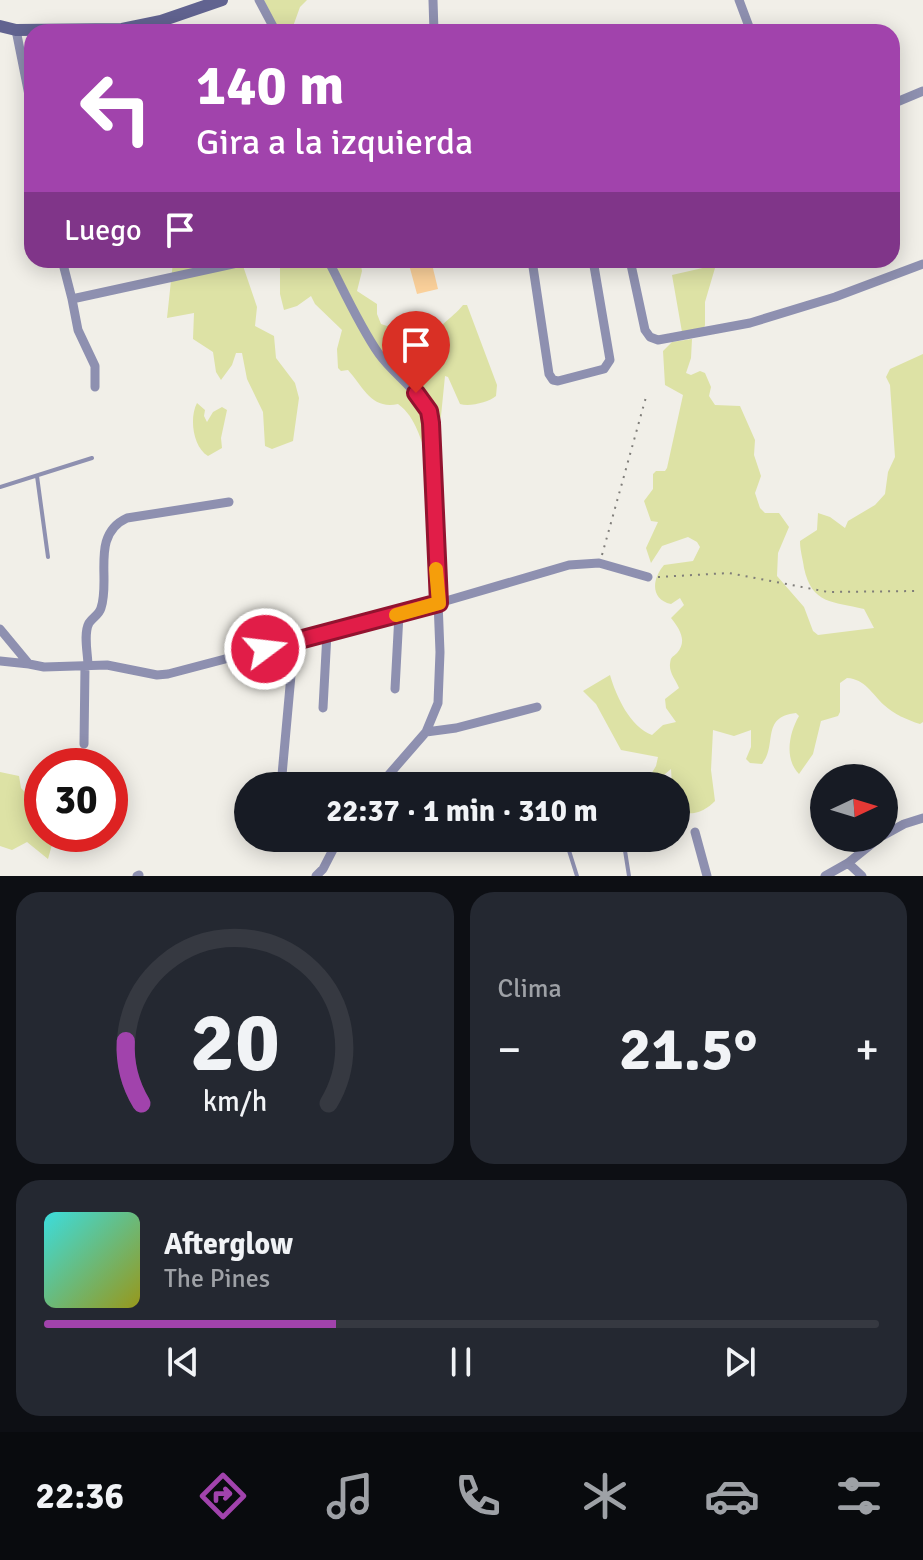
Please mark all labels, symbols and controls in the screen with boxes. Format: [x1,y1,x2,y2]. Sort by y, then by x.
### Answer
text: 140 m [196,51,344,120]
icon: left [64,56,168,160]
text: Gira a la izquierda [196,120,473,165]
icon: arrive [158,208,202,252]
text: Luego [64,212,142,249]
pin [382,311,450,393]
icon: arrive [394,323,438,367]
position arrow [223,607,307,691]
speed limit sign: 30 [24,748,128,852]
north arrow [810,764,898,852]
map controls [810,764,898,852]
text: 22:37 · 1 min · 310 m [326,793,598,830]
text: Clima [498,973,562,1005]
text: 20 [190,992,280,1094]
text: 21.5° [619,1013,757,1087]
text: − [498,1023,521,1077]
text: + [855,1023,879,1077]
text: km/h [202,1084,267,1119]
text: Afterglow [164,1226,293,1263]
text: The Pines [164,1263,270,1295]
icon: previous [161,1340,205,1384]
icon: pause [439,1340,483,1384]
icon: next [718,1340,762,1384]
icon: directions [195,1468,251,1524]
icon: music [322,1468,378,1524]
icon: phone [450,1468,506,1524]
icon: climate [577,1468,633,1524]
icon: car [704,1468,760,1524]
icon: filters [831,1468,887,1524]
text: 22:36 [36,1474,124,1519]

